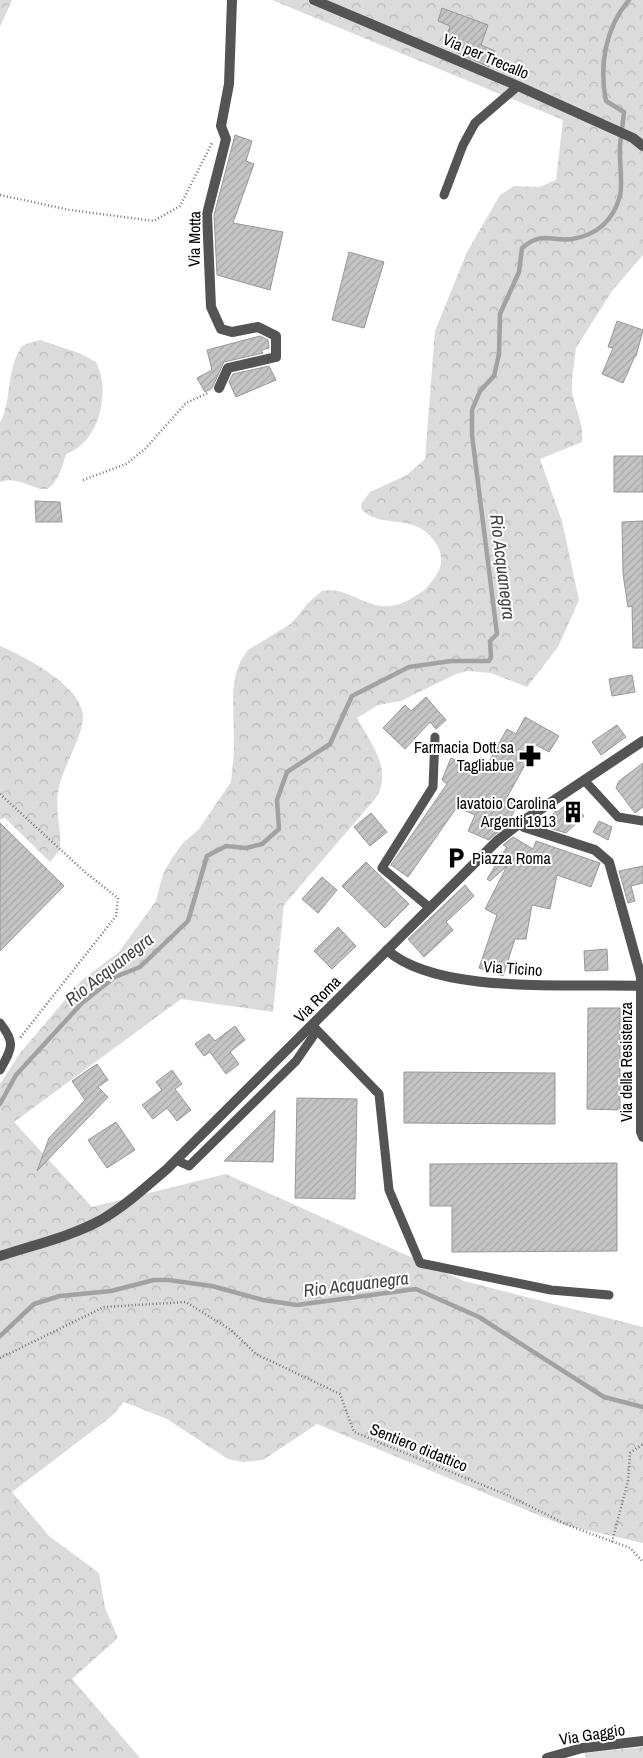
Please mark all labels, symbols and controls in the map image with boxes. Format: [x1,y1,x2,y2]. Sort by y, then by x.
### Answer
street label: Via per Trecallo [440,28,532,84]
street label: Via Motta [183,210,205,267]
water label: Rio Acquanegra [484,513,522,621]
place label: Farmacia Dott.sa Tagliabue [414,736,515,776]
pharmacy icon: Farmacia Dott.sa Tagliabue [517,743,543,769]
place label: lavatoio Carolina Argenti 1913 [457,792,557,832]
building icon: lavatoio Carolina Argenti 1913 [560,799,586,825]
parking icon: Piazza Roma [443,845,469,871]
place label: Piazza Roma [472,847,551,869]
water label: Rio Acquanegra [60,927,158,1011]
street label: Via Ticino [483,955,543,981]
street label: Via Roma [289,970,346,1027]
street label: Via della Resistenza [615,1001,637,1122]
water label: Rio Acquanegra [302,1265,410,1303]
street label: Sentiero didattico [367,1417,471,1477]
street label: Via Gaggio [558,1718,626,1750]

